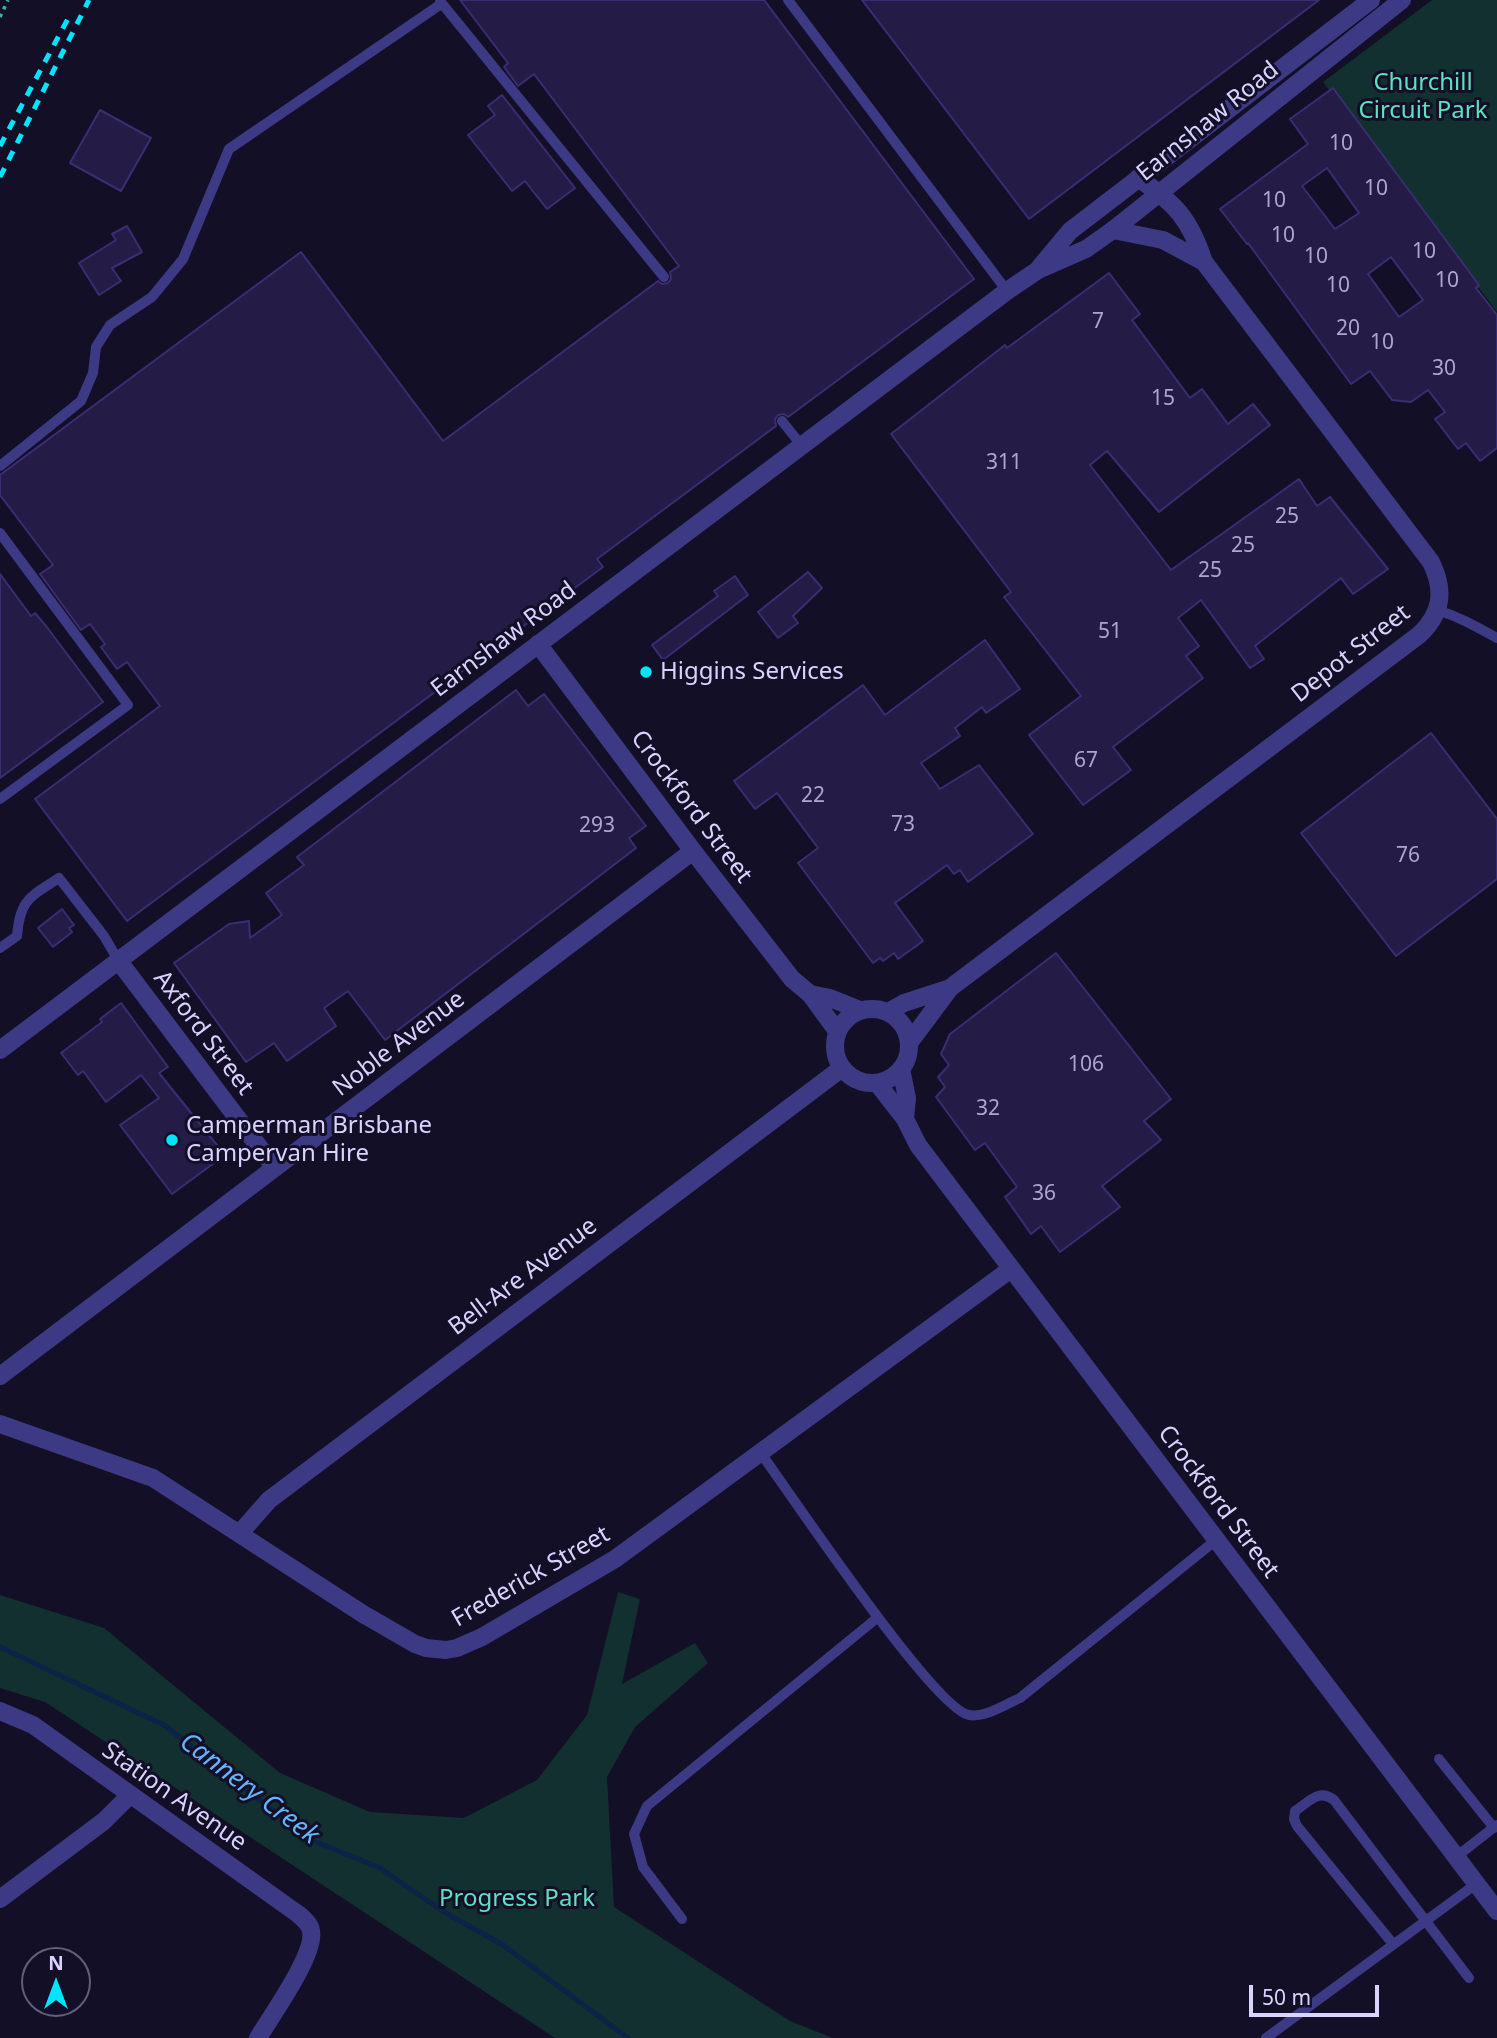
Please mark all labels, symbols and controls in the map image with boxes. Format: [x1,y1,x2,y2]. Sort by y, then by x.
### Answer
street label: Earnshaw Road [1131,56,1285,188]
park label: Churchill Circuit Park [1359,69,1487,125]
house number: 10 [1329,131,1353,157]
house number: 10 [1364,176,1388,202]
house number: 10 [1262,188,1286,214]
house number: 10 [1271,223,1295,249]
house number: 10 [1412,239,1436,265]
house number: 10 [1304,244,1328,270]
house number: 10 [1435,268,1459,294]
house number: 10 [1326,273,1350,299]
house number: 7 [1092,309,1104,335]
house number: 20 [1336,316,1360,342]
house number: 10 [1370,330,1394,356]
house number: 30 [1432,356,1456,382]
house number: 15 [1151,386,1175,412]
house number: 311 [986,450,1022,476]
house number: 25 [1275,504,1299,530]
house number: 25 [1231,533,1255,559]
house number: 25 [1198,558,1222,584]
street label: Earnshaw Road [426,576,582,704]
street label: Depot Street [1286,599,1416,709]
house number: 51 [1098,619,1122,645]
place label: Higgins Services [660,658,844,686]
marker: Higgins Services [638,664,654,680]
street label: Crockford Street [624,725,758,889]
house number: 67 [1074,748,1098,774]
house number: 22 [801,783,825,809]
house number: 73 [891,812,915,838]
house number: 293 [579,813,615,839]
house number: 76 [1396,843,1420,869]
street label: Axford Street [147,965,259,1101]
street label: Noble Avenue [327,985,471,1103]
house number: 106 [1068,1052,1104,1078]
house number: 32 [976,1096,1000,1122]
place label: Camperman Brisbane Campervan Hire [186,1112,432,1168]
marker: Camperman Brisbane Campervan Hire [164,1132,180,1148]
house number: 36 [1032,1181,1056,1207]
street label: Bell-Are Avenue [443,1212,603,1342]
street label: Crockford Street [1151,1420,1285,1584]
street label: Frederick Street [447,1520,615,1634]
water label: Cannery Creek [173,1727,325,1851]
street label: Station Avenue [96,1736,252,1858]
park label: Progress Park [439,1885,595,1913]
north arrow [21,1947,91,2017]
text: N [48,1950,64,1976]
scale bar [1252,1972,1382,2016]
text: 50 m [1262,1983,1311,2011]

